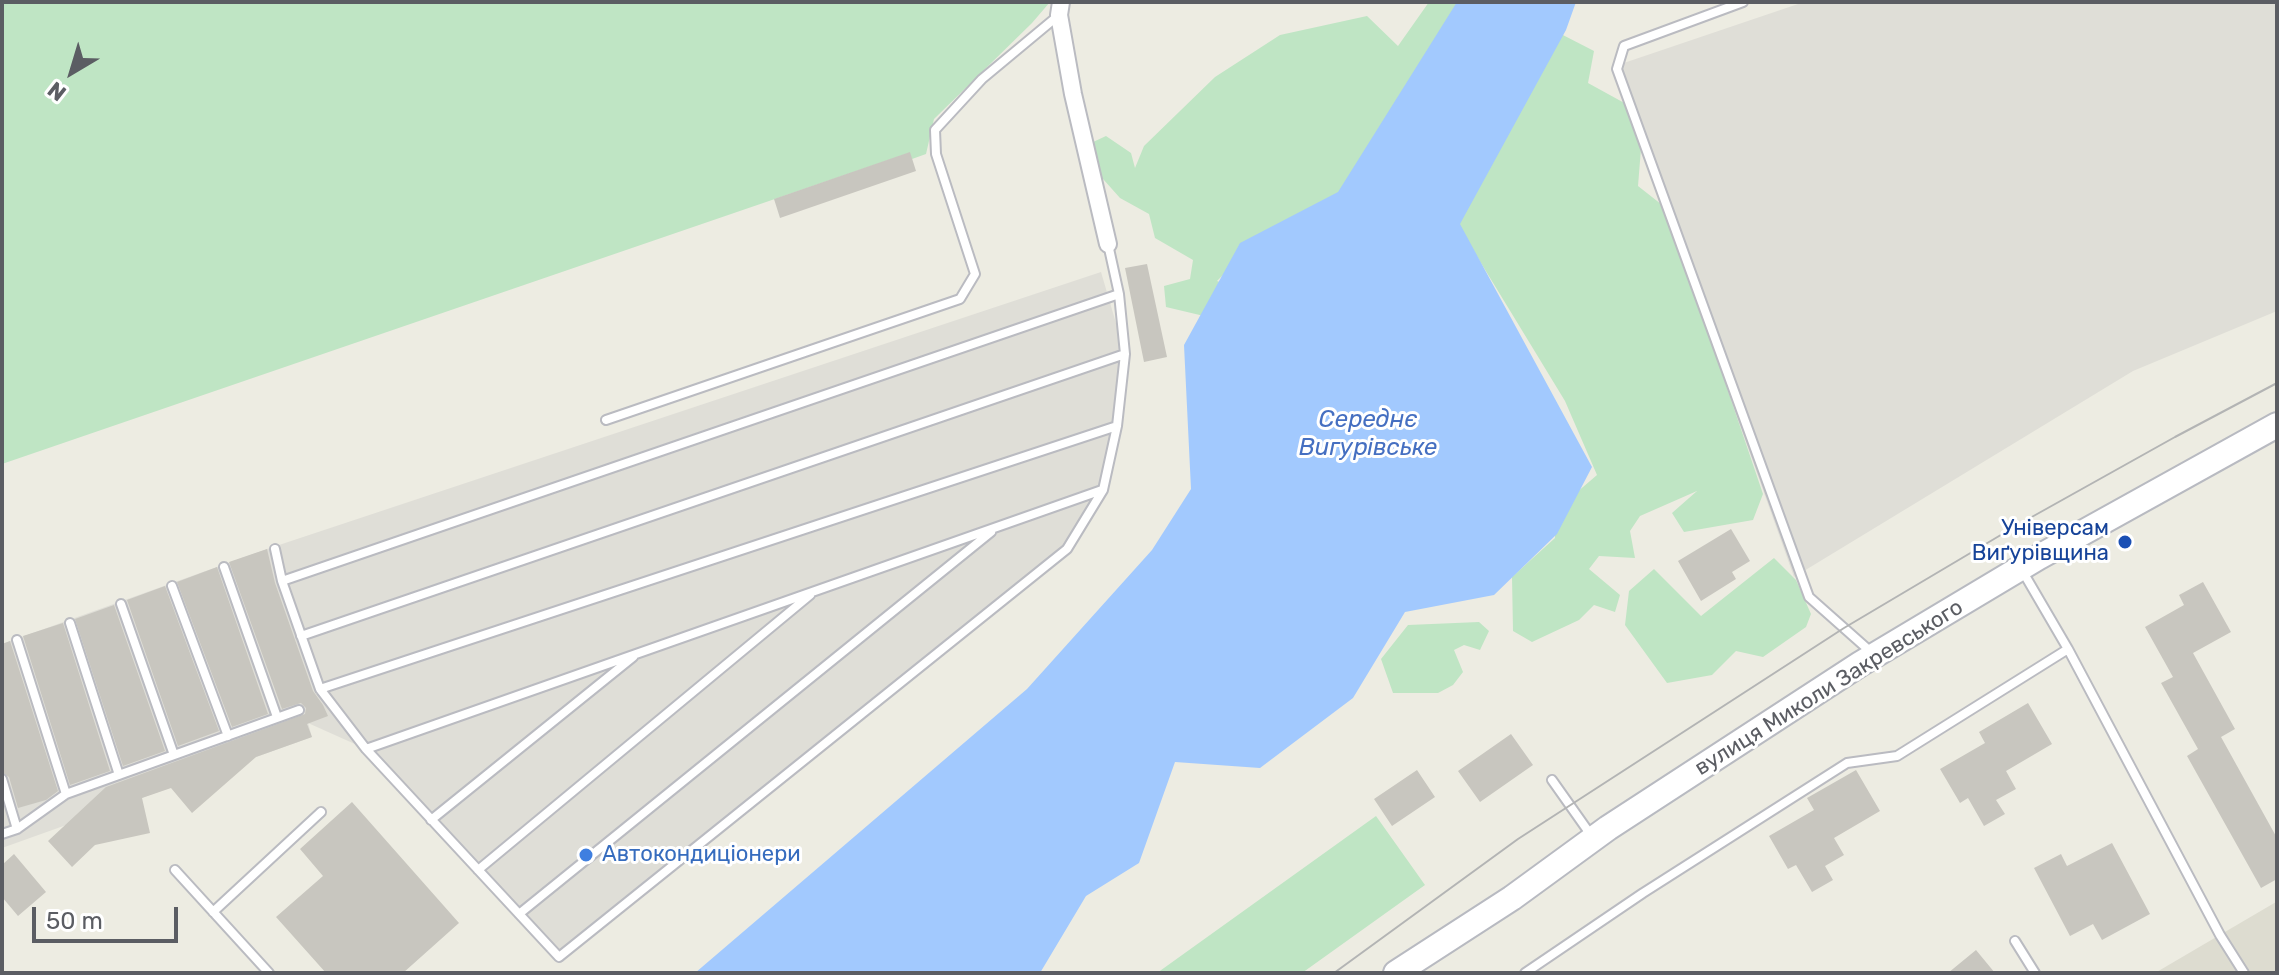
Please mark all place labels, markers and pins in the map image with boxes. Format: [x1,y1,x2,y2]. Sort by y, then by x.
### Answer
place label: Універсам Виґурівщина [1972,516,2109,568]
marker: Універсам Виґурівщина [2116,533,2134,551]
place label: Автокондиціонери [602,842,801,868]
marker: Автокондиціонери [577,846,595,864]

